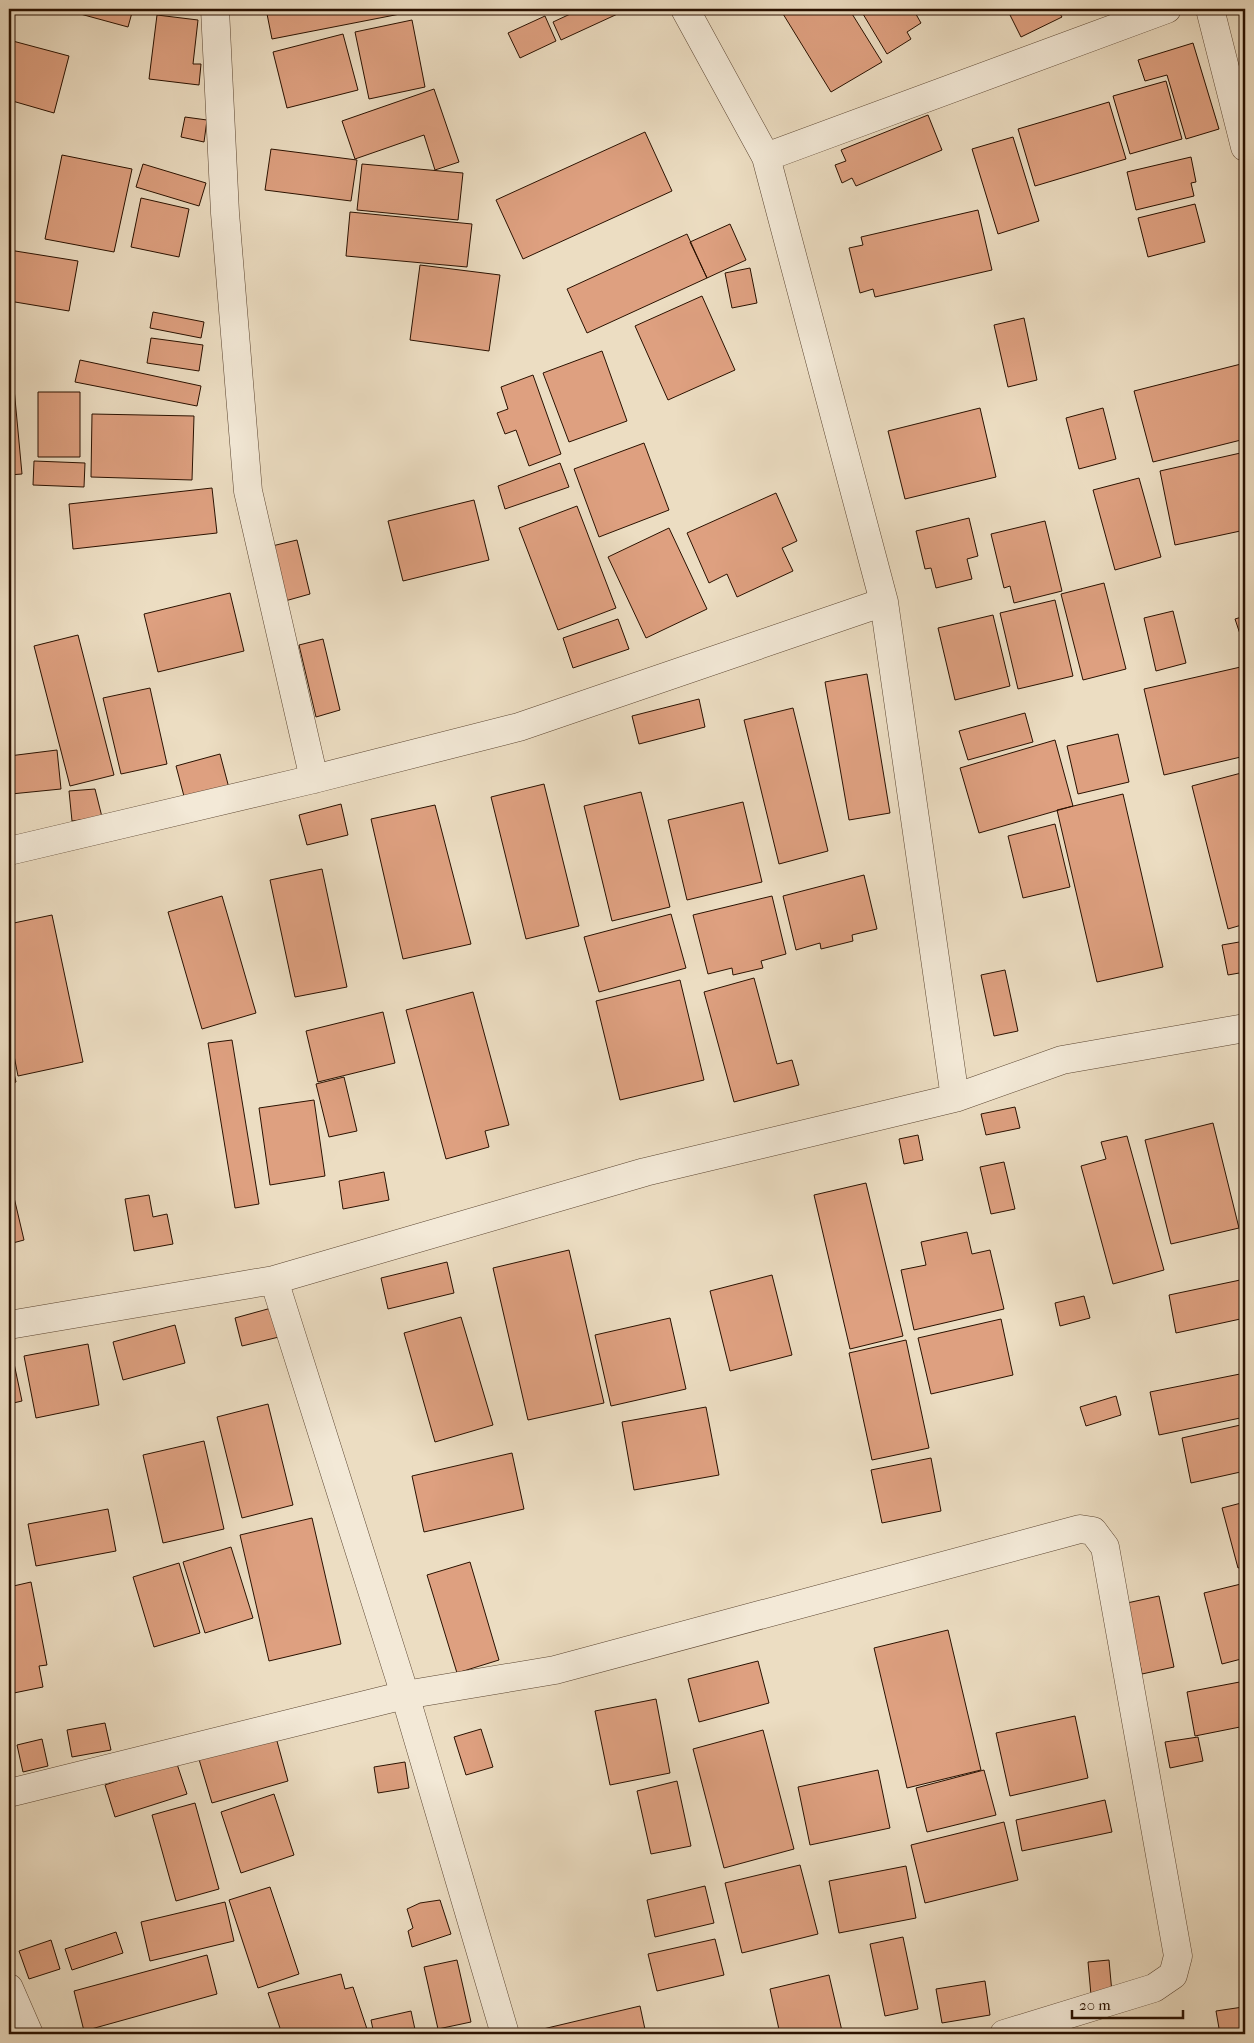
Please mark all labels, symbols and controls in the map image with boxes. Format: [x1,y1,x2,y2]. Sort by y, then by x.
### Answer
scale bar [1072,1988,1183,2020]
text: 20 m [1079,1996,1111,2014]

